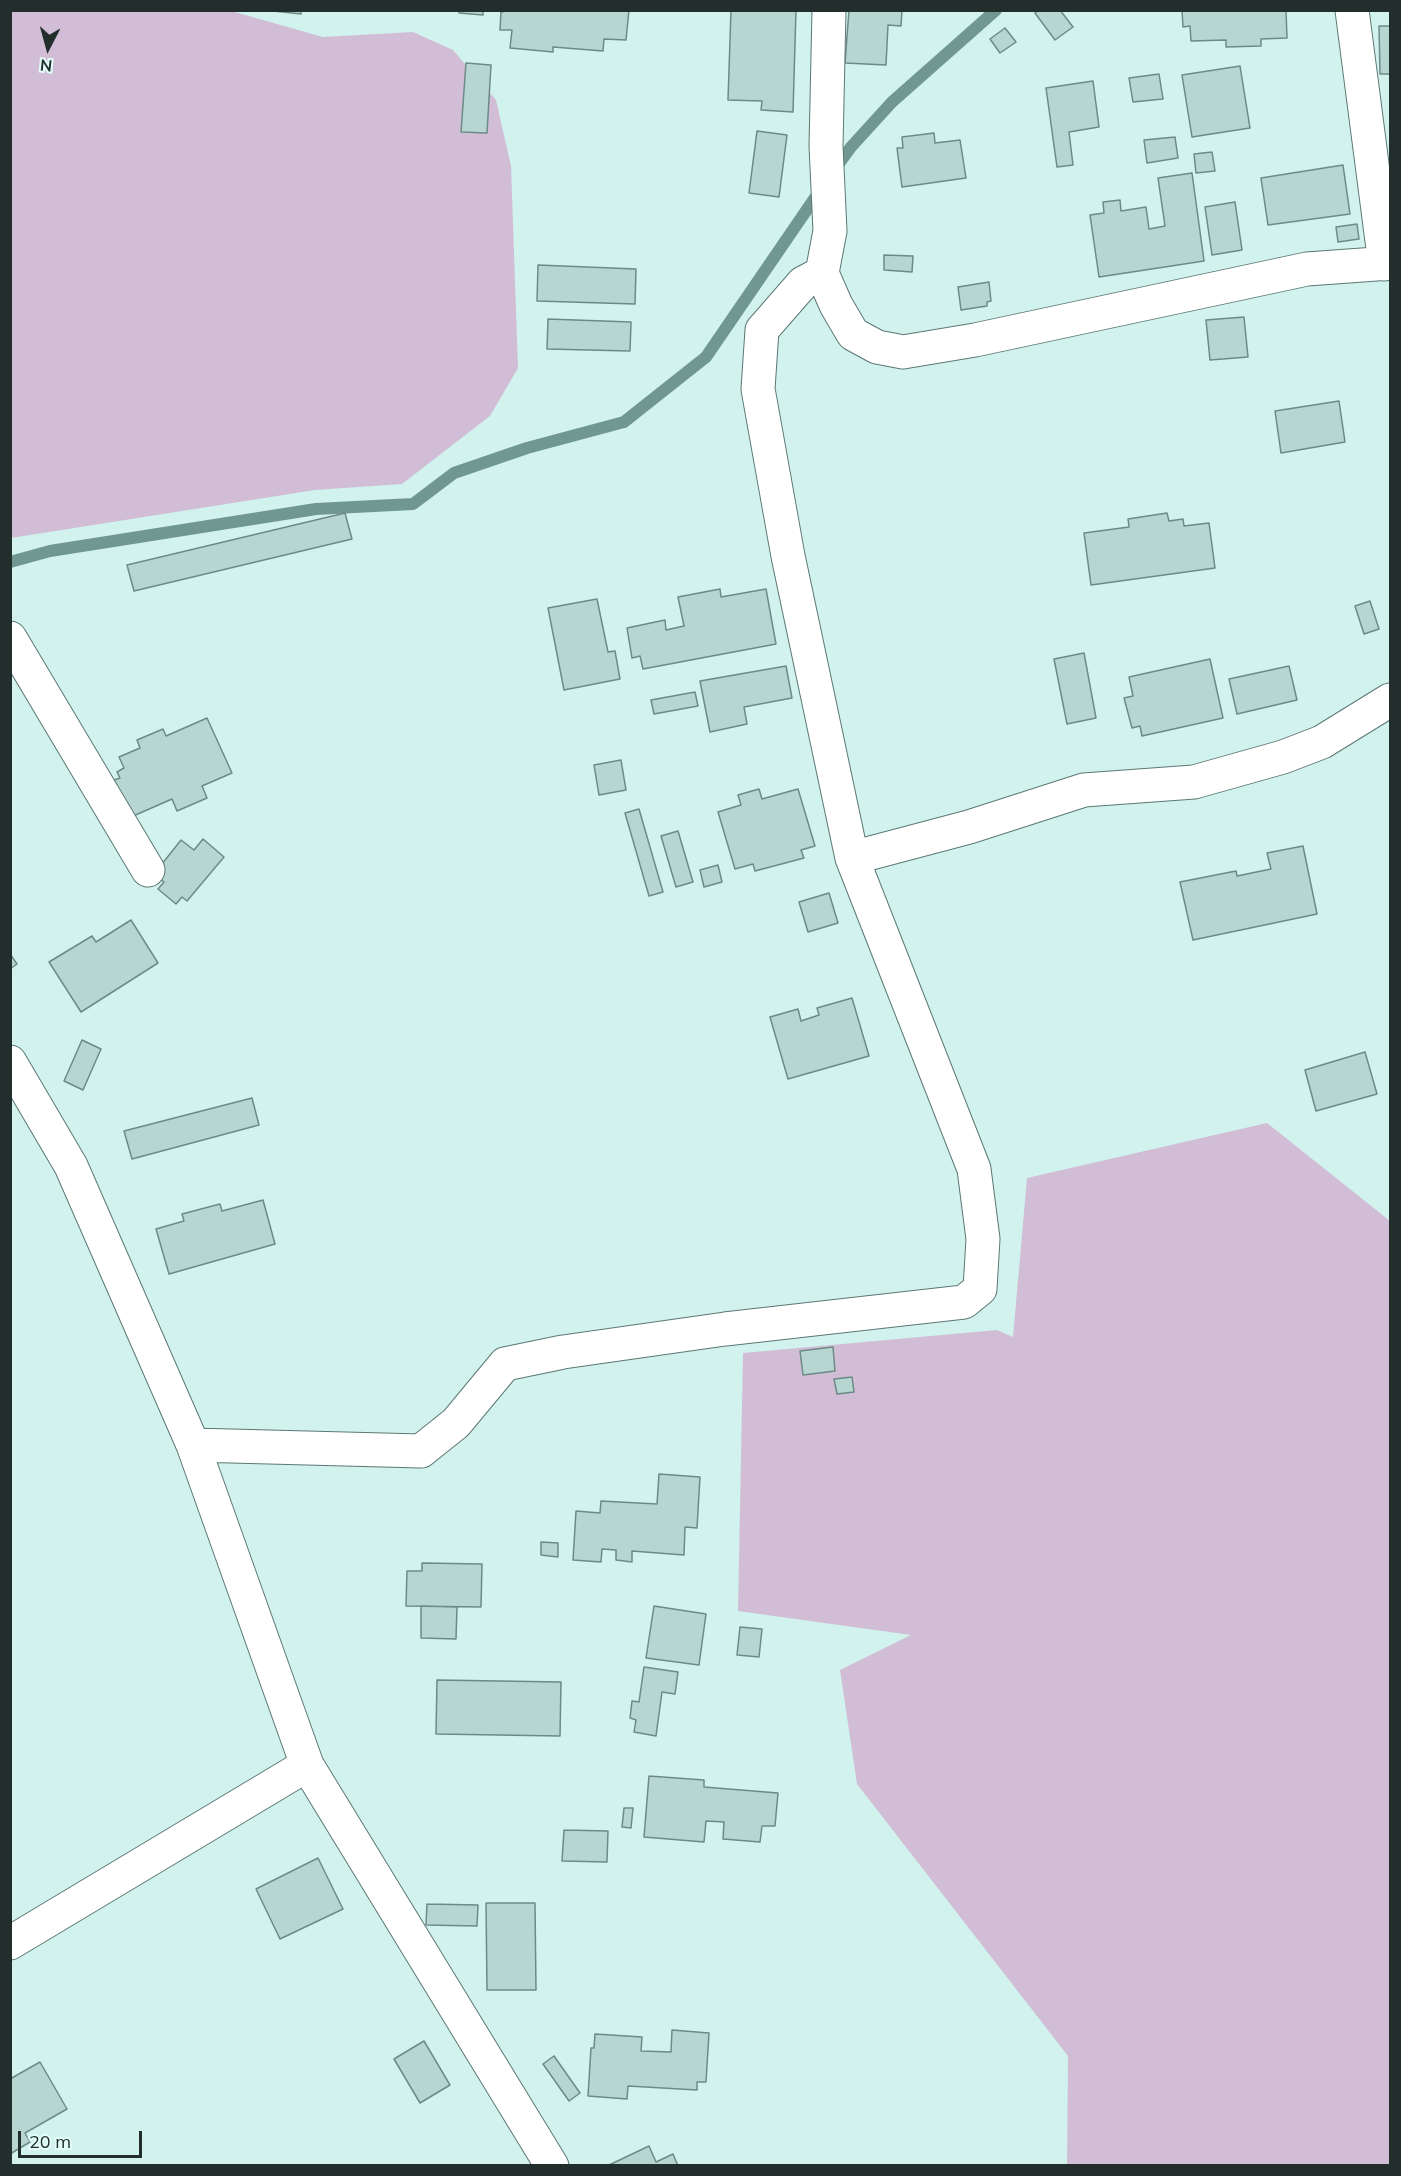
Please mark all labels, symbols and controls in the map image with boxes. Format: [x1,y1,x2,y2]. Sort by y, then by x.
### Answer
north arrow [18,18,78,78]
text: N [39,55,53,76]
scale bar [21,2119,146,2157]
text: 20 m [29,2130,71,2153]

